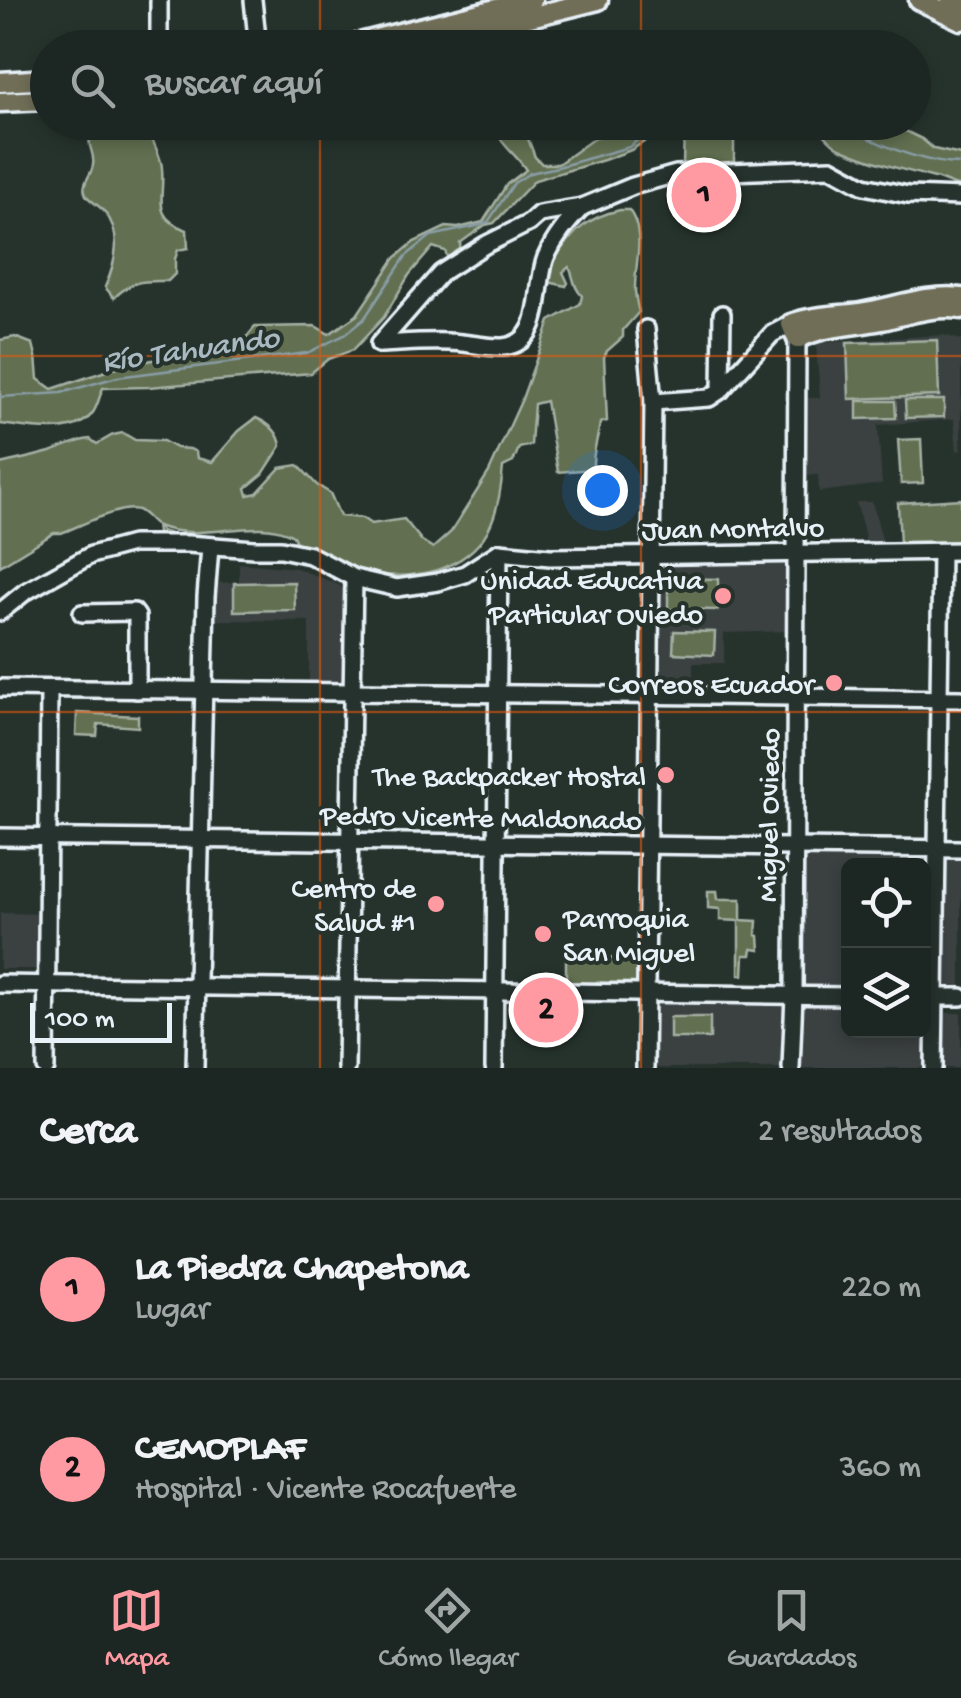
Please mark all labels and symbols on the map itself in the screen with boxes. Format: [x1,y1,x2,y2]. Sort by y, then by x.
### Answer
pin: 1 [672,158,736,232]
water label: Río Tahuando [100,321,283,383]
your location [577,465,628,516]
street label: Juan Montalvo [641,512,825,551]
place label: Unidad Educativa Particular Oviedo [480,566,704,635]
marker: Unidad Educativa Particular Oviedo [712,585,734,607]
place label: Correos Ecuador [608,670,816,705]
marker: Correos Ecuador [823,672,845,694]
street label: Miguel Oviedo [752,728,791,902]
place label: The Backpacker Hostal [371,762,646,797]
marker: The Backpacker Hostal [655,764,677,786]
street label: Pedro Vicente Maldonado [319,800,642,841]
place label: Centro de Salud #1 [291,874,417,943]
marker: Centro de Salud #1 [425,893,447,915]
place label: Parroquia San Miguel [562,904,695,973]
marker: Parroquia San Miguel [532,923,554,945]
pin: 2 [514,972,578,1048]
scale bar [30,998,172,1042]

